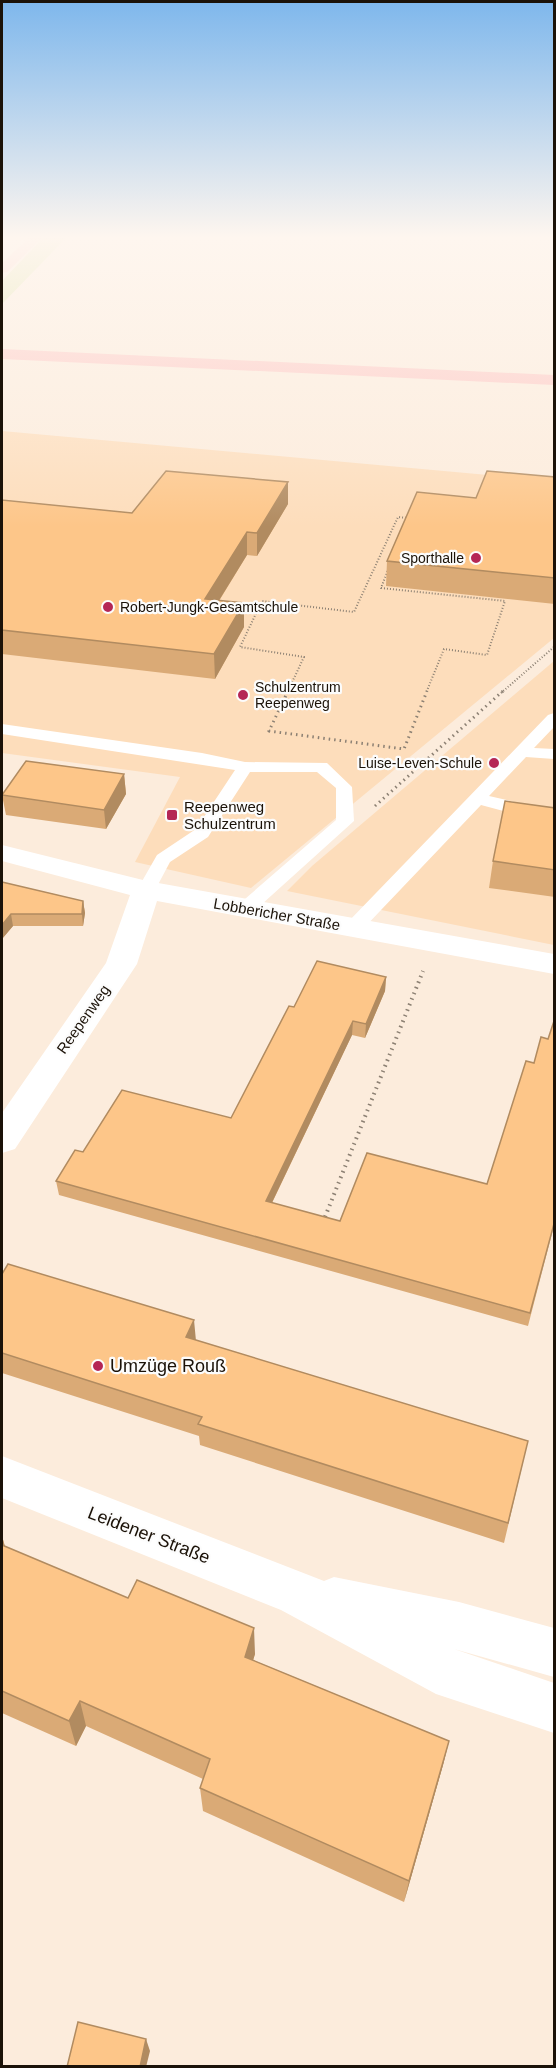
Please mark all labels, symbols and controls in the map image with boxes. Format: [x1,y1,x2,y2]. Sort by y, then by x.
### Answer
place label: Sporthalle [401,550,464,566]
marker: Sporthalle [469,551,483,565]
place label: Robert-Jungk-Gesamtschule [120,599,298,615]
marker: Robert-Jungk-Gesamtschule [101,600,115,614]
place label: Schulzentrum Reepenweg [255,679,341,711]
marker: Schulzentrum Reepenweg [236,688,250,702]
place label: Luise-Leven-Schule [358,755,482,771]
marker: Luise-Leven-Schule [487,756,501,770]
place label: Reepenweg Schulzentrum [184,798,276,832]
marker: Reepenweg Schulzentrum [165,808,179,822]
street label: Lobbericher Straße [212,894,342,934]
street label: Reepenweg [53,981,113,1057]
place label: Umzüge Rouß [110,1356,226,1376]
marker: Umzüge Rouß [91,1359,105,1373]
street label: Leidener Straße [85,1503,213,1567]

